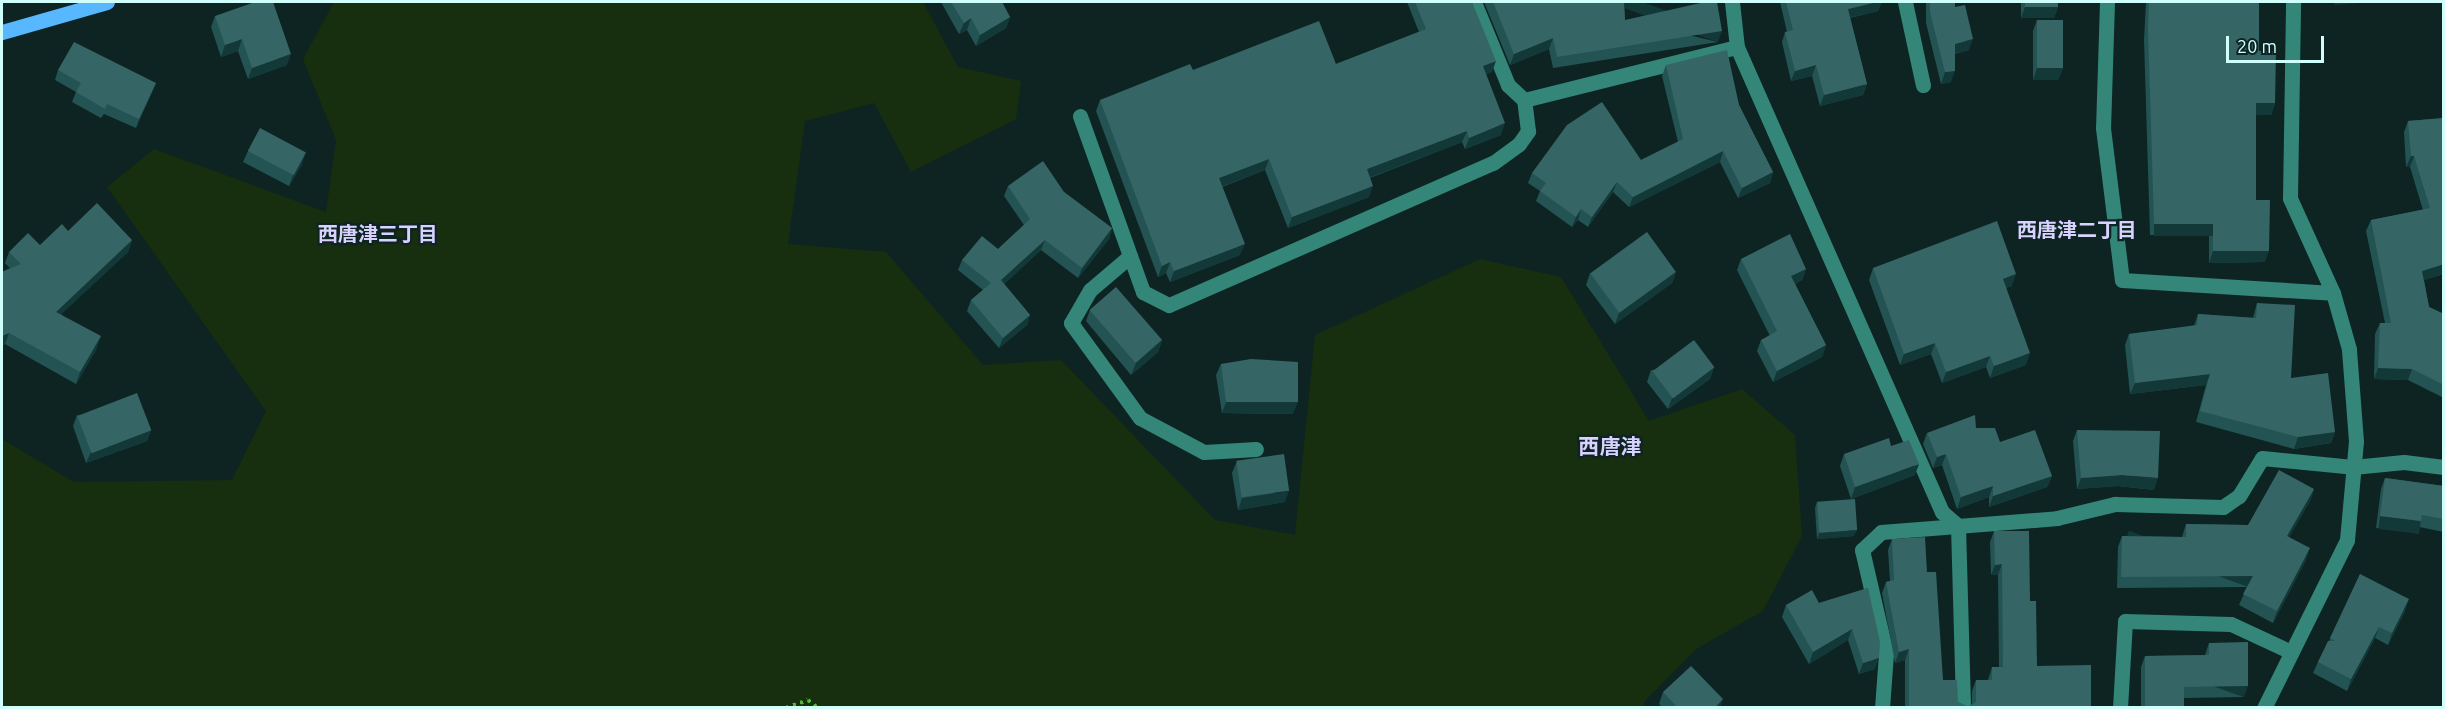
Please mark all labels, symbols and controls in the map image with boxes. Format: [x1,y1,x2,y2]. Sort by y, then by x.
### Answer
scale bar [2229,24,2326,62]
text: 20 m [2237,36,2277,56]
district label: 西唐津二丁目 [2017,217,2137,241]
district label: 西唐津三丁目 [318,221,438,245]
district label: 西唐津 [1579,433,1641,459]

